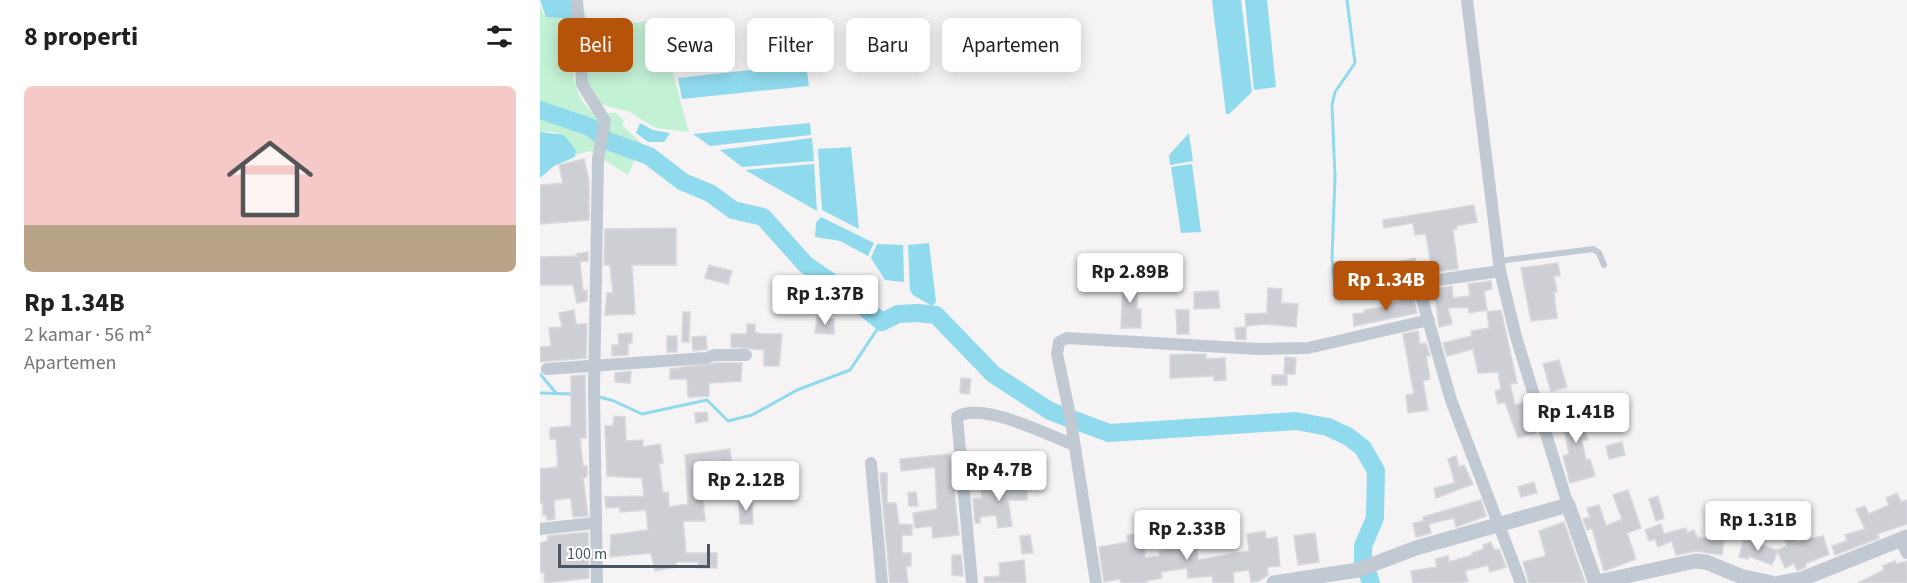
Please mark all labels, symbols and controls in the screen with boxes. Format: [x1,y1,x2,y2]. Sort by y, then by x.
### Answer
text: 8 properti [24,18,138,55]
chip: Beli [558,18,633,72]
chip: Sewa [645,18,735,72]
chip: Filter [747,18,834,72]
chip: Baru [846,18,930,72]
chip: Apartemen [942,18,1081,72]
icon: filters [483,20,516,53]
icon: home [216,125,324,233]
pin: Rp 2.89B [1068,253,1192,304]
text: Rp 2.89B [1091,258,1169,286]
pin: Rp 1.34B [1324,261,1448,312]
text: Rp 1.34B [1347,266,1425,294]
pin: Rp 1.37B [763,275,887,326]
text: Rp 1.37B [786,280,864,308]
text: Rp 1.34B [24,284,125,321]
text: 2 kamar · 56 m² [24,321,152,349]
text: Apartemen [24,349,117,377]
pin: Rp 1.41B [1514,393,1638,444]
text: Rp 1.41B [1537,398,1615,426]
pin: Rp 4.7B [944,451,1054,502]
text: Rp 4.7B [966,456,1032,484]
pin: Rp 2.12B [684,461,808,512]
text: Rp 2.12B [707,466,785,494]
pin: Rp 1.31B [1696,501,1820,552]
text: Rp 1.31B [1719,506,1797,534]
pin: Rp 2.33B [1125,510,1249,561]
text: Rp 2.33B [1148,515,1226,543]
scale bar [558,541,710,568]
text: 100 m [567,543,607,565]

